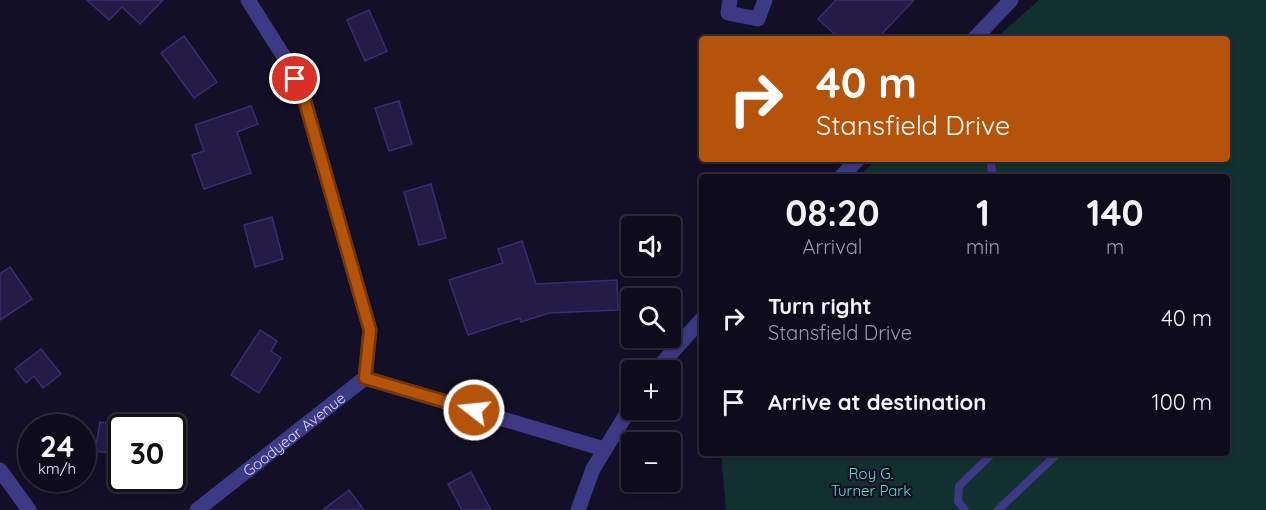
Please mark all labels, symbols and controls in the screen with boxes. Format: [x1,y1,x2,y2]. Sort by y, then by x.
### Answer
pin [269,53,320,104]
text: 40 m [816,56,917,109]
icon: right [717,60,795,138]
icon: arrive [278,62,311,95]
text: Stansfield Drive [816,108,1010,142]
text: 08:20 [785,190,880,235]
text: 1 [976,190,990,235]
text: 140 [1086,190,1144,235]
map controls [621,216,681,492]
button: sound [621,216,681,276]
text: Arrival [803,234,862,259]
text: min [966,234,1000,259]
text: m [1106,234,1124,259]
button: search [621,288,681,348]
text: Turn right [768,292,872,320]
icon: right [717,302,750,335]
text: 40 m [1161,304,1212,332]
text: Stansfield Drive [768,320,912,345]
button: + [621,360,681,420]
position arrow [442,378,506,442]
icon: arrive [717,386,750,419]
street label: Goodyear Avenue [239,388,349,480]
text: Arrive at destination [768,388,986,416]
text: 100 m [1152,388,1212,416]
speed limit sign: 30 [108,414,186,492]
text: 24 [40,427,74,465]
button: − [621,432,681,492]
text: km/h [38,459,76,478]
park label: Roy G. Turner Park [831,464,911,500]

